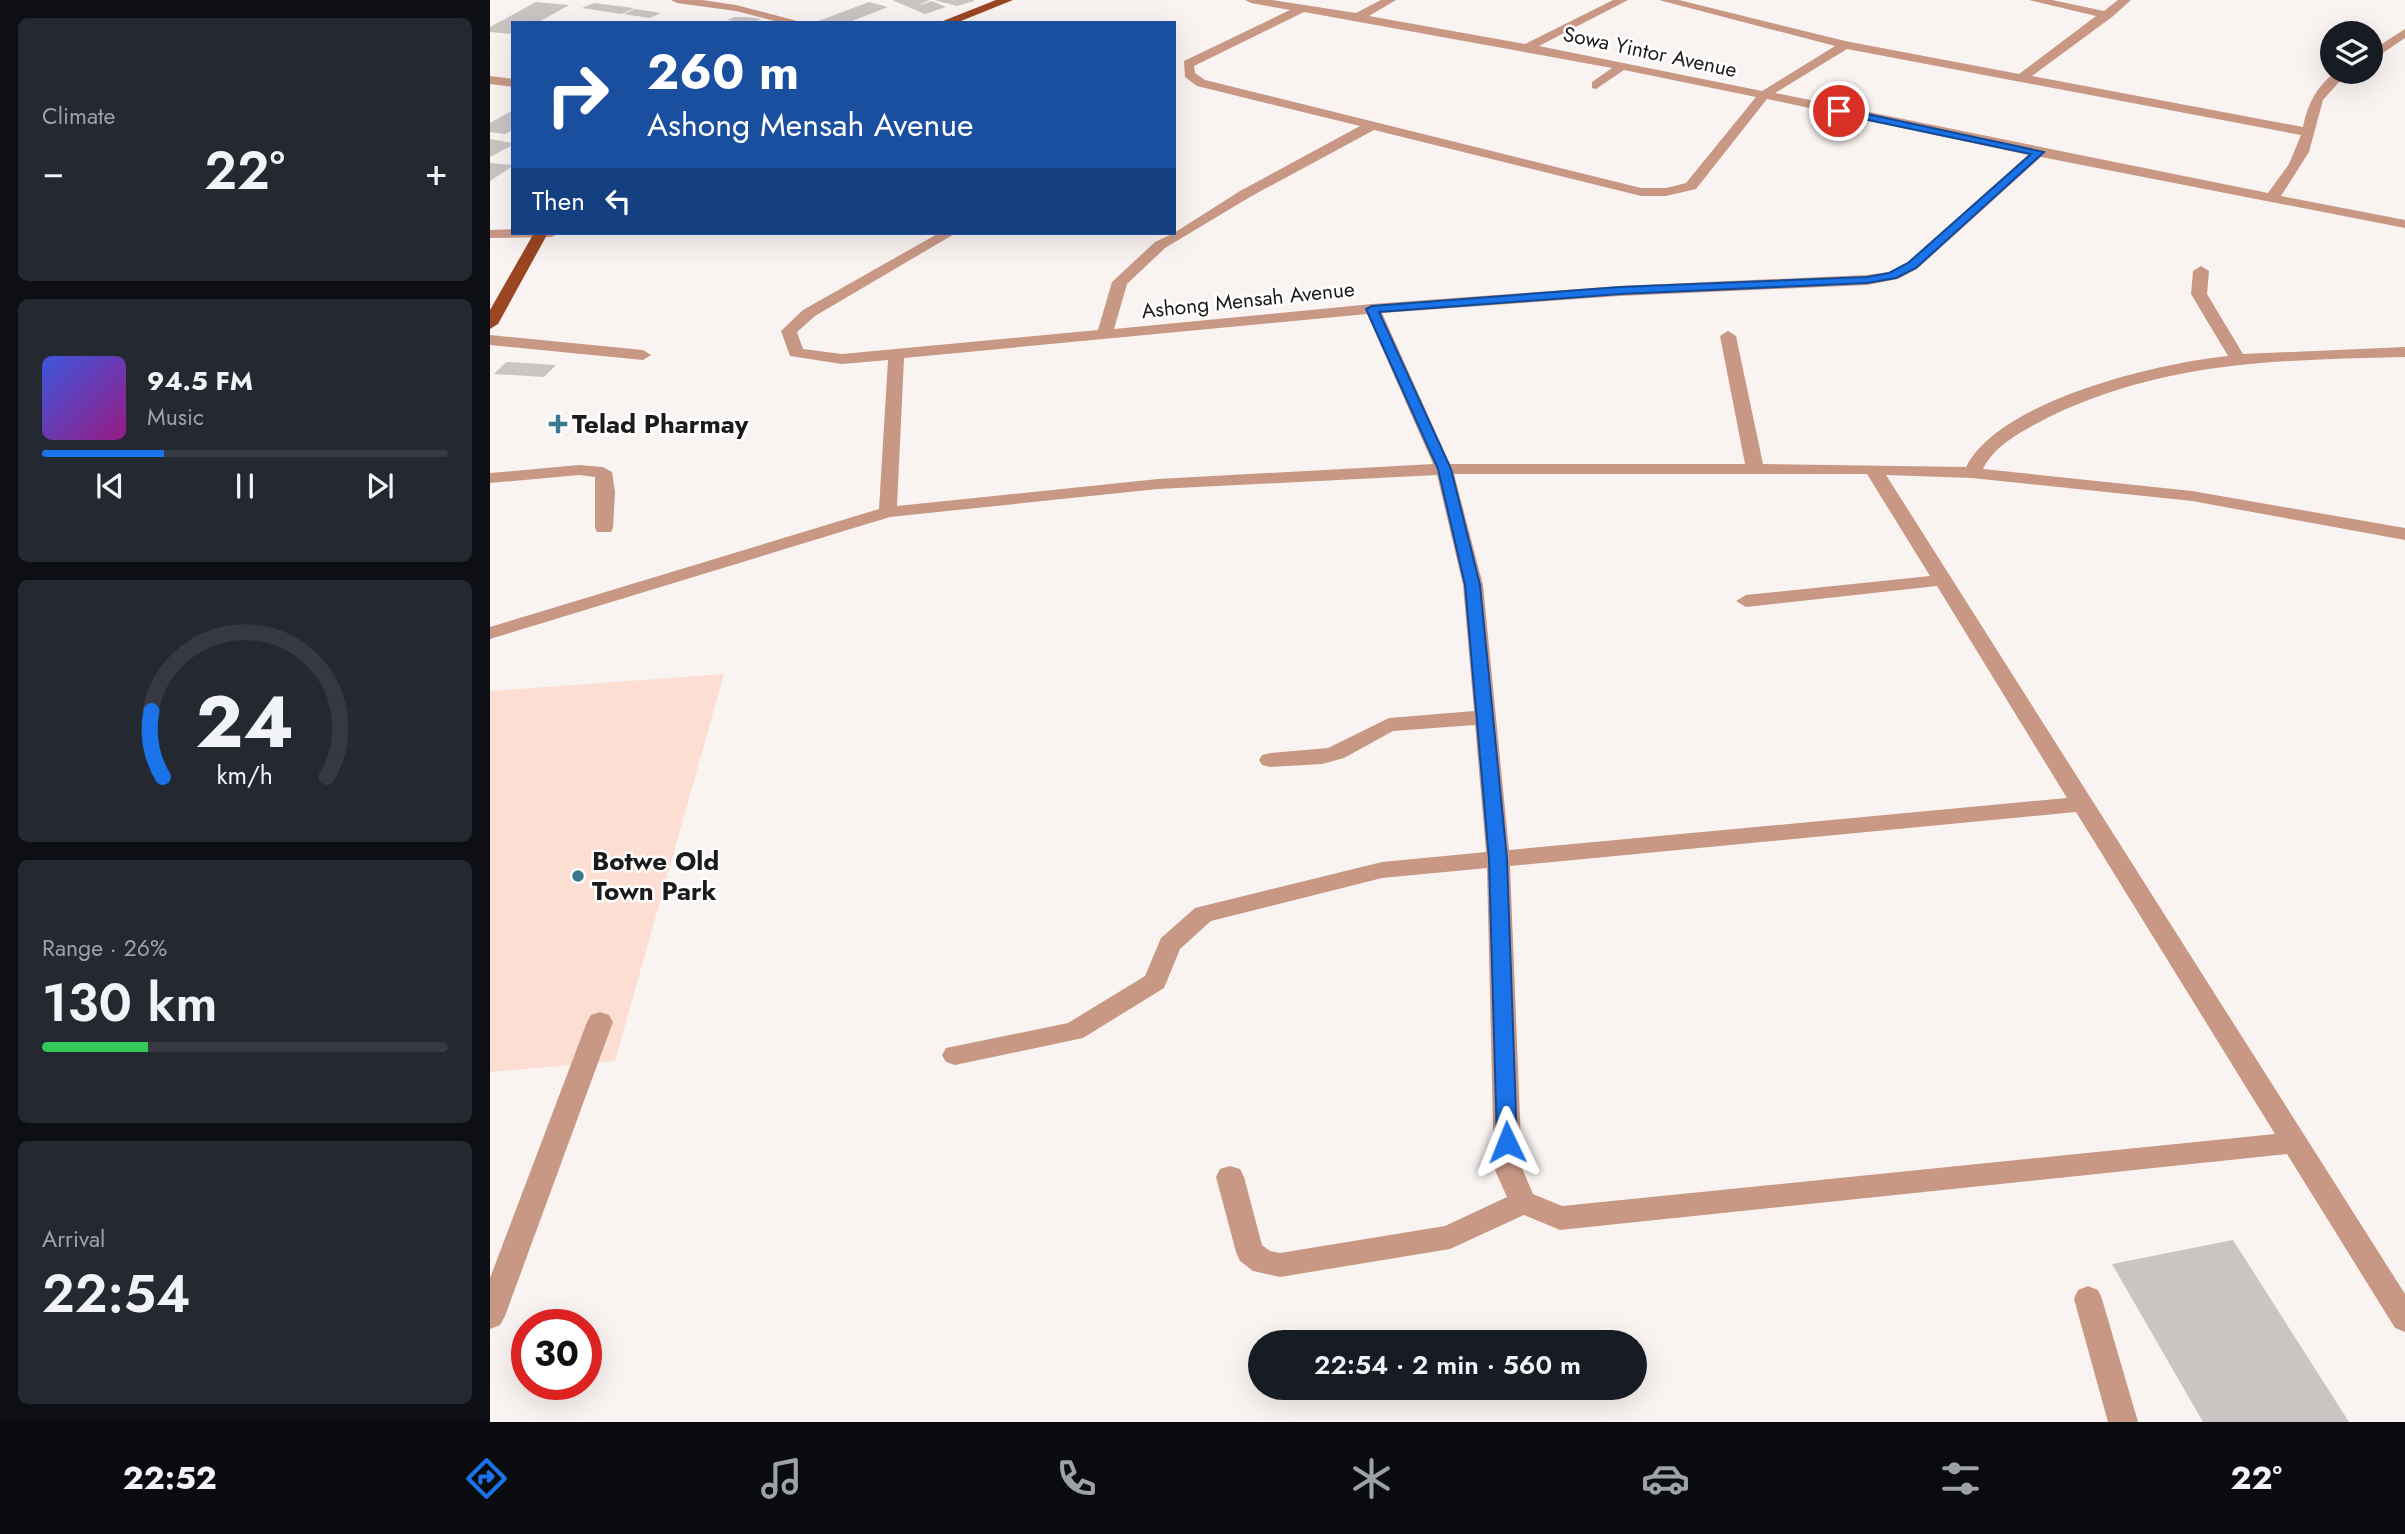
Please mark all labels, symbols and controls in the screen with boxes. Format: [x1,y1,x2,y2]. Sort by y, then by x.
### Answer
street label: Sowa Yintor Avenue [1560,19,1740,85]
map controls [2320,21,2383,84]
button: layers [2320,21,2383,84]
text: 260 m [647,37,799,107]
icon: right [532,49,623,140]
pin [1809,81,1869,141]
icon: arrive [1820,92,1858,130]
text: Climate [42,99,115,133]
text: Ashong Mensah Avenue [647,102,974,148]
text: 22° [204,133,285,209]
text: − [42,144,64,199]
text: + [425,144,448,199]
text: Then [532,182,585,220]
icon: left [599,182,637,220]
street label: Ashong Mensah Avenue [1140,274,1356,326]
text: 94.5 FM [147,362,253,400]
text: Music [147,400,204,434]
place label: Telad Pharmay [572,405,749,443]
marker: Telad Pharmay [550,416,566,432]
icon: previous [91,467,129,505]
icon: pause [226,467,264,505]
icon: next [361,467,399,505]
text: 24 [196,669,294,774]
text: km/h [217,757,273,793]
place label: Botwe Old Town Park [592,842,719,910]
marker: Botwe Old Town Park [570,868,586,884]
text: Range · 26% [42,931,167,965]
text: 130 km [42,965,217,1041]
position arrow [1470,1105,1544,1179]
text: Arrival [42,1222,105,1256]
text: 22:54 [42,1256,190,1332]
speed limit sign: 30 [511,1309,602,1400]
text: 22:54 · 2 min · 560 m [1314,1346,1581,1384]
icon: directions [462,1454,511,1503]
icon: music [757,1454,806,1503]
icon: phone [1052,1454,1101,1503]
icon: climate [1347,1454,1396,1503]
icon: car [1641,1454,1690,1503]
icon: filters [1936,1454,1985,1503]
text: 22:52 [123,1455,217,1501]
text: 22° [2231,1455,2282,1501]

